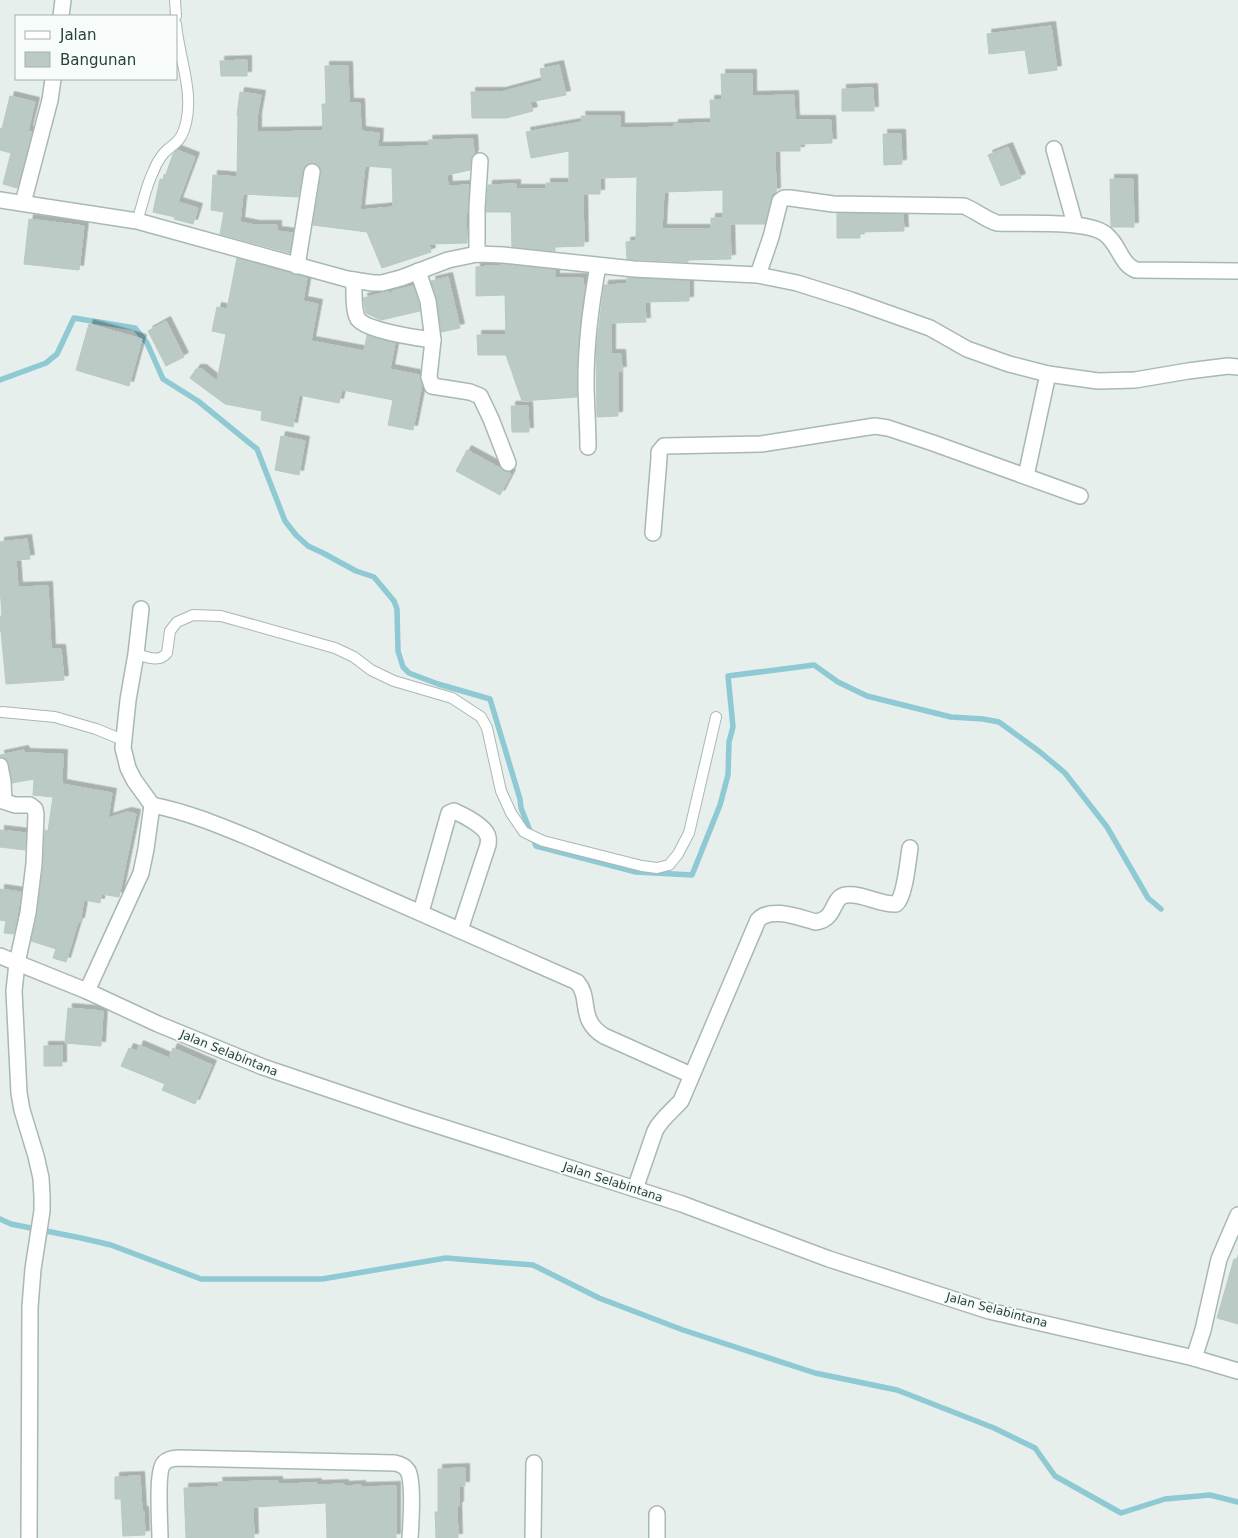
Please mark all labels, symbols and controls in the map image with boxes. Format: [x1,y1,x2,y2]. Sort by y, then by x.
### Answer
legend [15,15,178,80]
text: Jalan [59,26,96,44]
text: Bangunan [60,51,136,69]
street label: Jalan Selabintana [177,1027,280,1079]
street label: Jalan Selabintana [560,1159,665,1205]
street label: Jalan Selabintana [944,1289,1049,1330]

